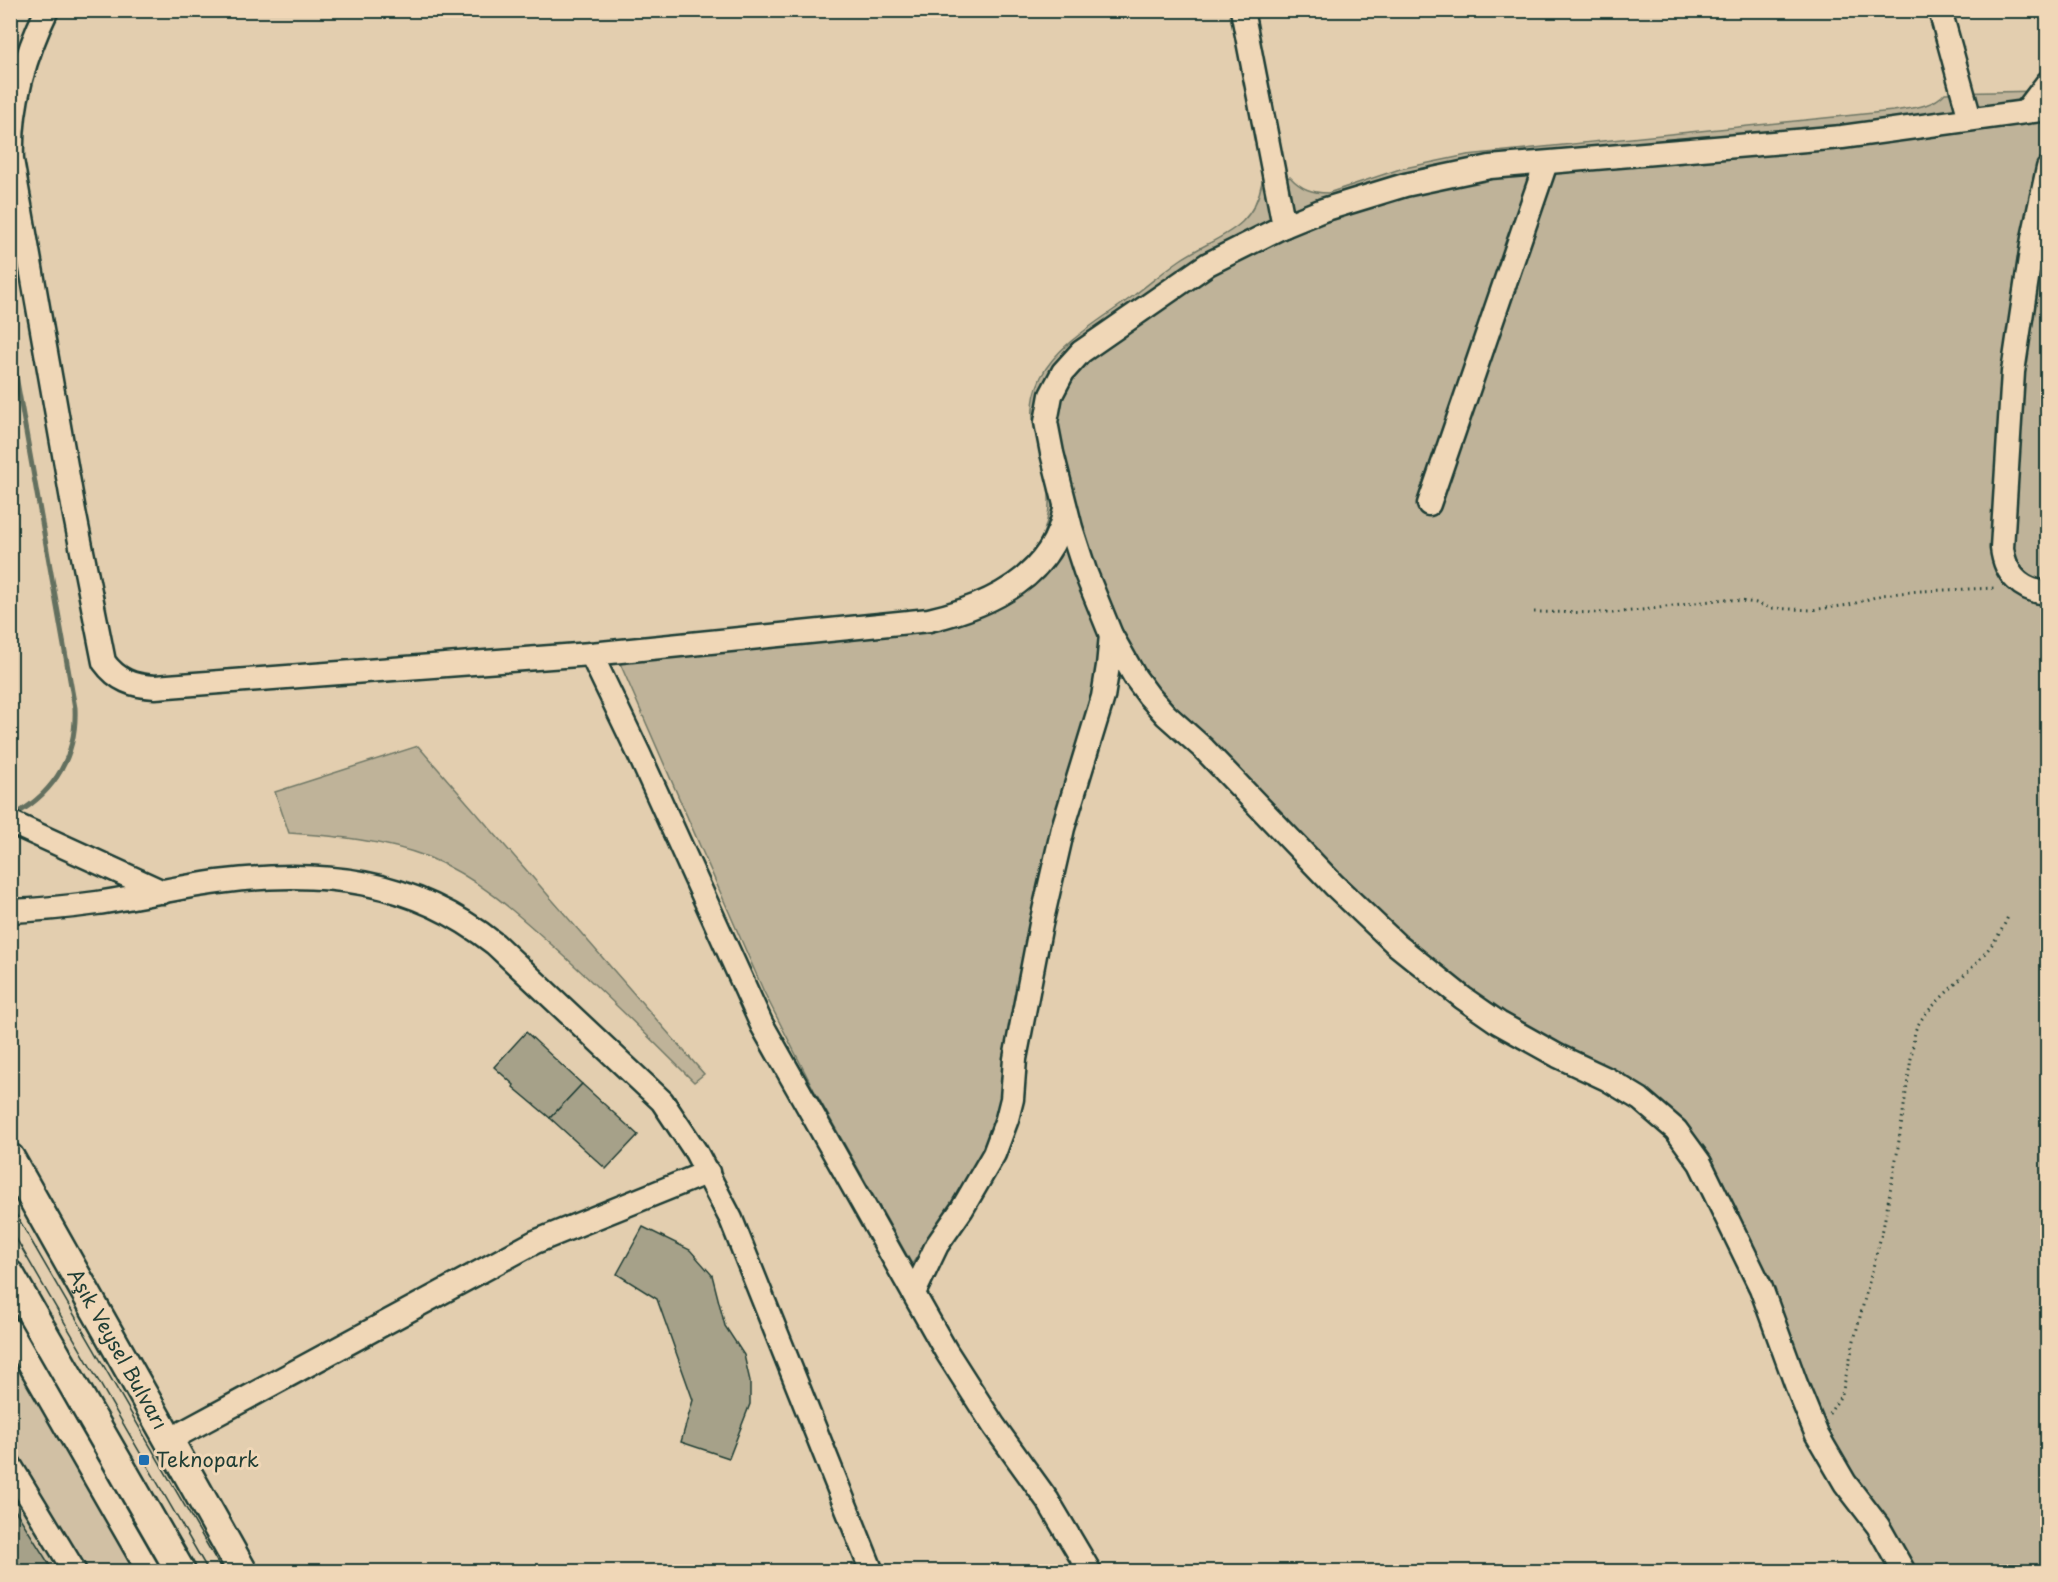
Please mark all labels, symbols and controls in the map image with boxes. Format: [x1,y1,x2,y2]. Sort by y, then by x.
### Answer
street label: Aşık Veysel Bulvarı [61,1262,176,1435]
place label: Teknopark [156,1444,259,1474]
marker: Teknopark [137,1453,151,1467]

